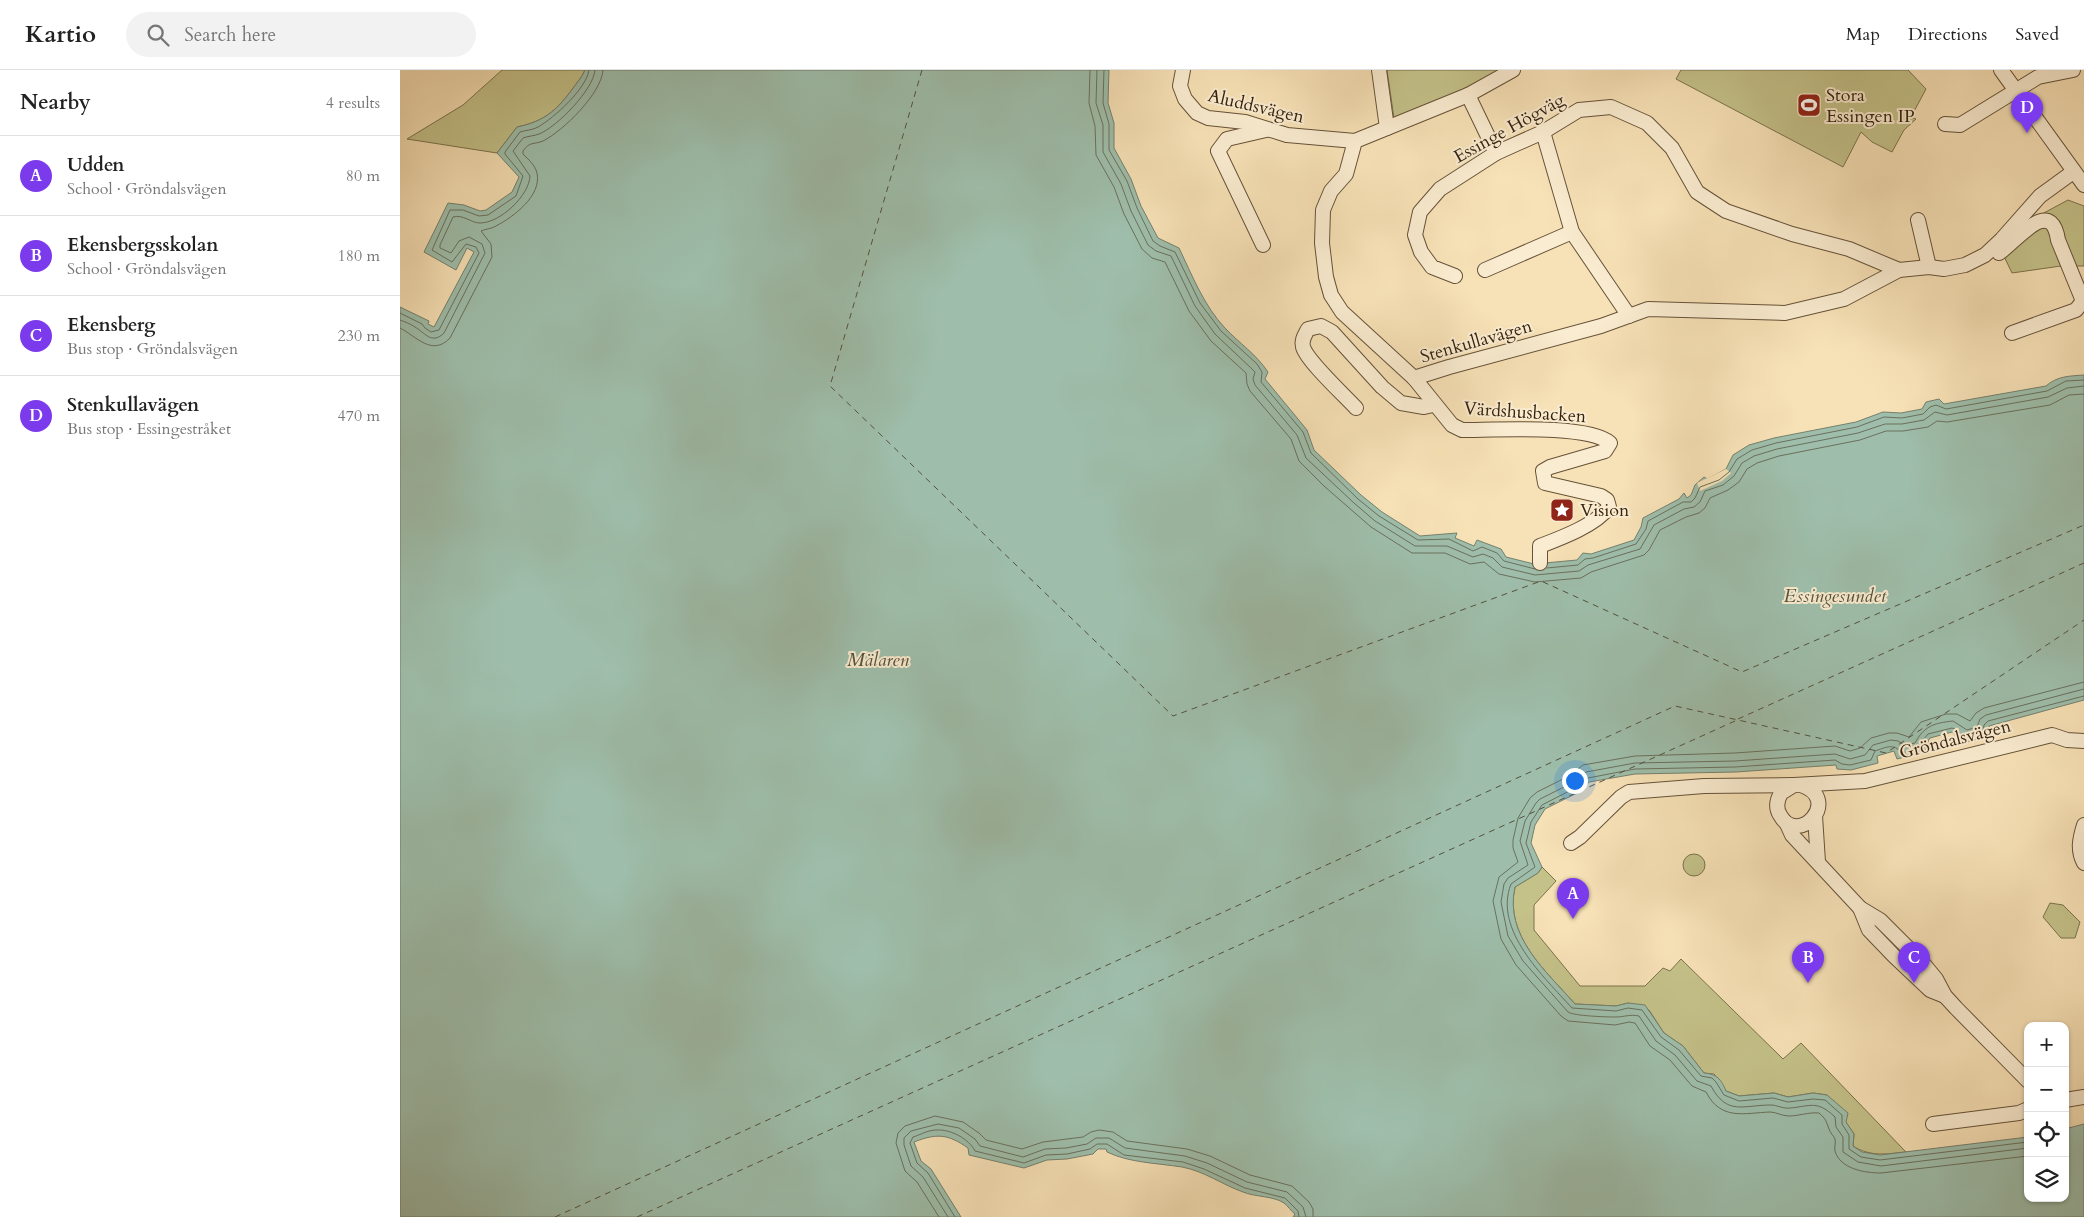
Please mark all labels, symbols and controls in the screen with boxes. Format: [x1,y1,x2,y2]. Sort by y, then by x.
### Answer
search box [126,12,476,57]
text: Kartio [25,18,96,51]
icon: search [144,21,172,49]
text: Search here [184,22,276,48]
text: Map [1846,22,1880,47]
text: Directions [1908,22,1987,47]
text: Saved [2015,22,2059,47]
street label: Aluddsvägen [1205,83,1307,130]
place label: Stora Essingen IP [1826,83,1915,129]
street label: Essinge Högväg [1449,87,1570,169]
text: Nearby [20,88,91,117]
text: 4 results [326,92,380,114]
sports icon: Stora Essingen IP [1796,92,1822,118]
pin: D [2011,92,2043,133]
text: Udden [67,152,125,178]
text: A [30,165,42,187]
text: 80 m [346,165,380,187]
text: School · Gröndalsvägen [67,178,227,200]
text: Ekensbergsskolan [67,232,219,258]
text: B [30,245,42,267]
text: 180 m [338,245,380,267]
text: School · Gröndalsvägen [67,258,227,280]
text: Ekensberg [67,312,155,338]
street label: Stenkullavägen [1417,313,1536,369]
text: C [30,325,42,347]
text: 230 m [338,325,380,347]
text: Bus stop · Gröndalsvägen [67,338,238,360]
text: Stenkullavägen [67,392,199,418]
street label: Värdshusbacken [1463,396,1588,429]
text: D [29,405,43,427]
text: 470 m [338,405,380,427]
text: Bus stop · Essingestråket [67,418,231,440]
place icon: Vision [1549,497,1575,523]
place label: Vision [1580,498,1630,523]
water label: Essingesundet [1784,583,1887,609]
water label: Mälaren [847,647,910,673]
street label: Gröndalsvägen [1897,713,2014,765]
your location [1562,768,1588,794]
pin: A [1557,878,1589,919]
pin: B [1792,942,1824,983]
pin: C [1898,942,1930,983]
map controls [2024,1022,2069,1202]
button: + [2024,1022,2069,1067]
button: − [2024,1067,2069,1112]
button: locate [2024,1112,2069,1157]
button: layers [2024,1157,2069,1202]

